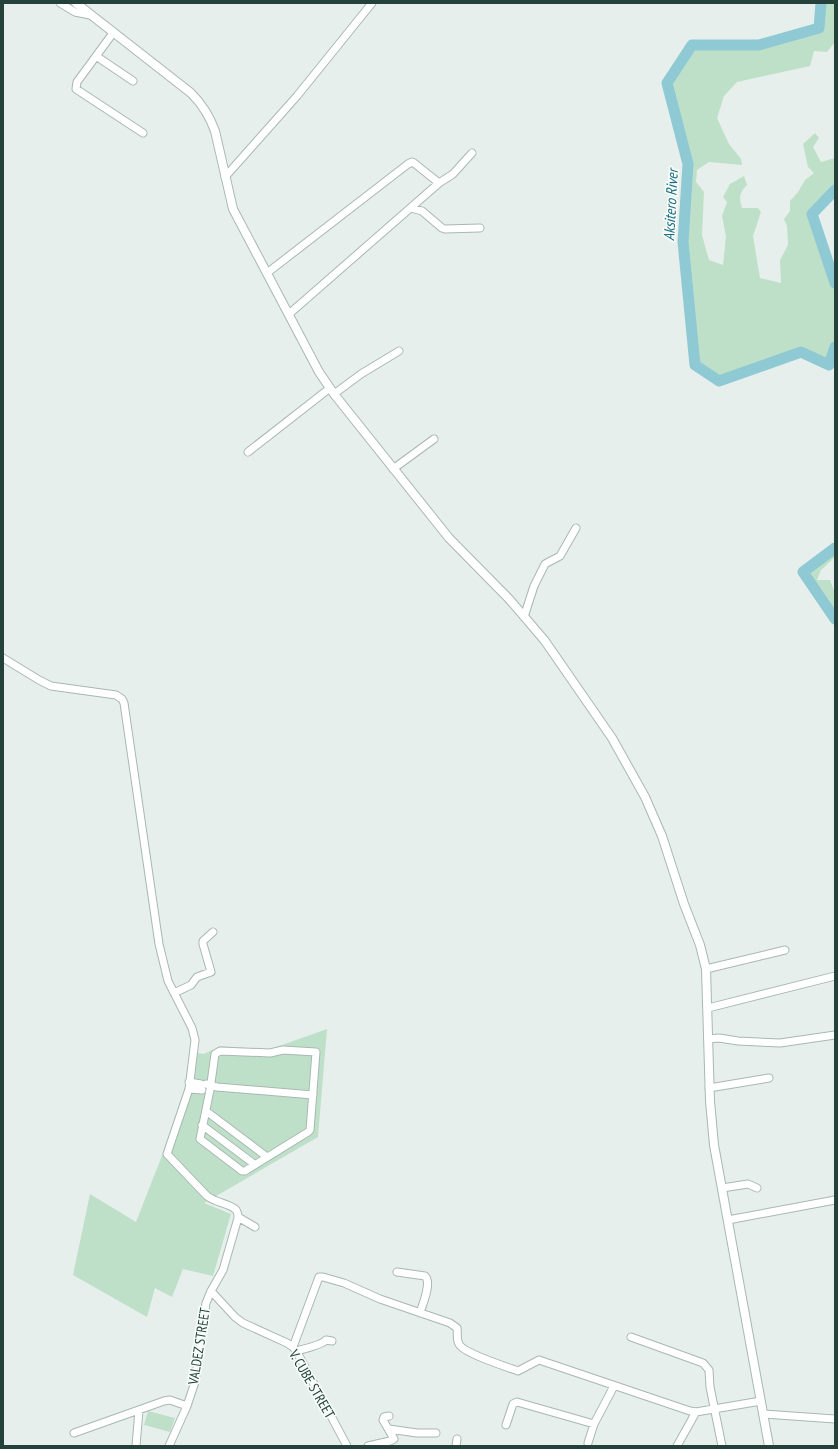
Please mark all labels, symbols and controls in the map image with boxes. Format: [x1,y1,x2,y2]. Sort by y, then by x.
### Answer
water label: Aksitero River [659,167,682,241]
street label: VALDEZ STREET [184,1306,214,1387]
street label: V. CUBE STREET [285,1346,339,1422]

